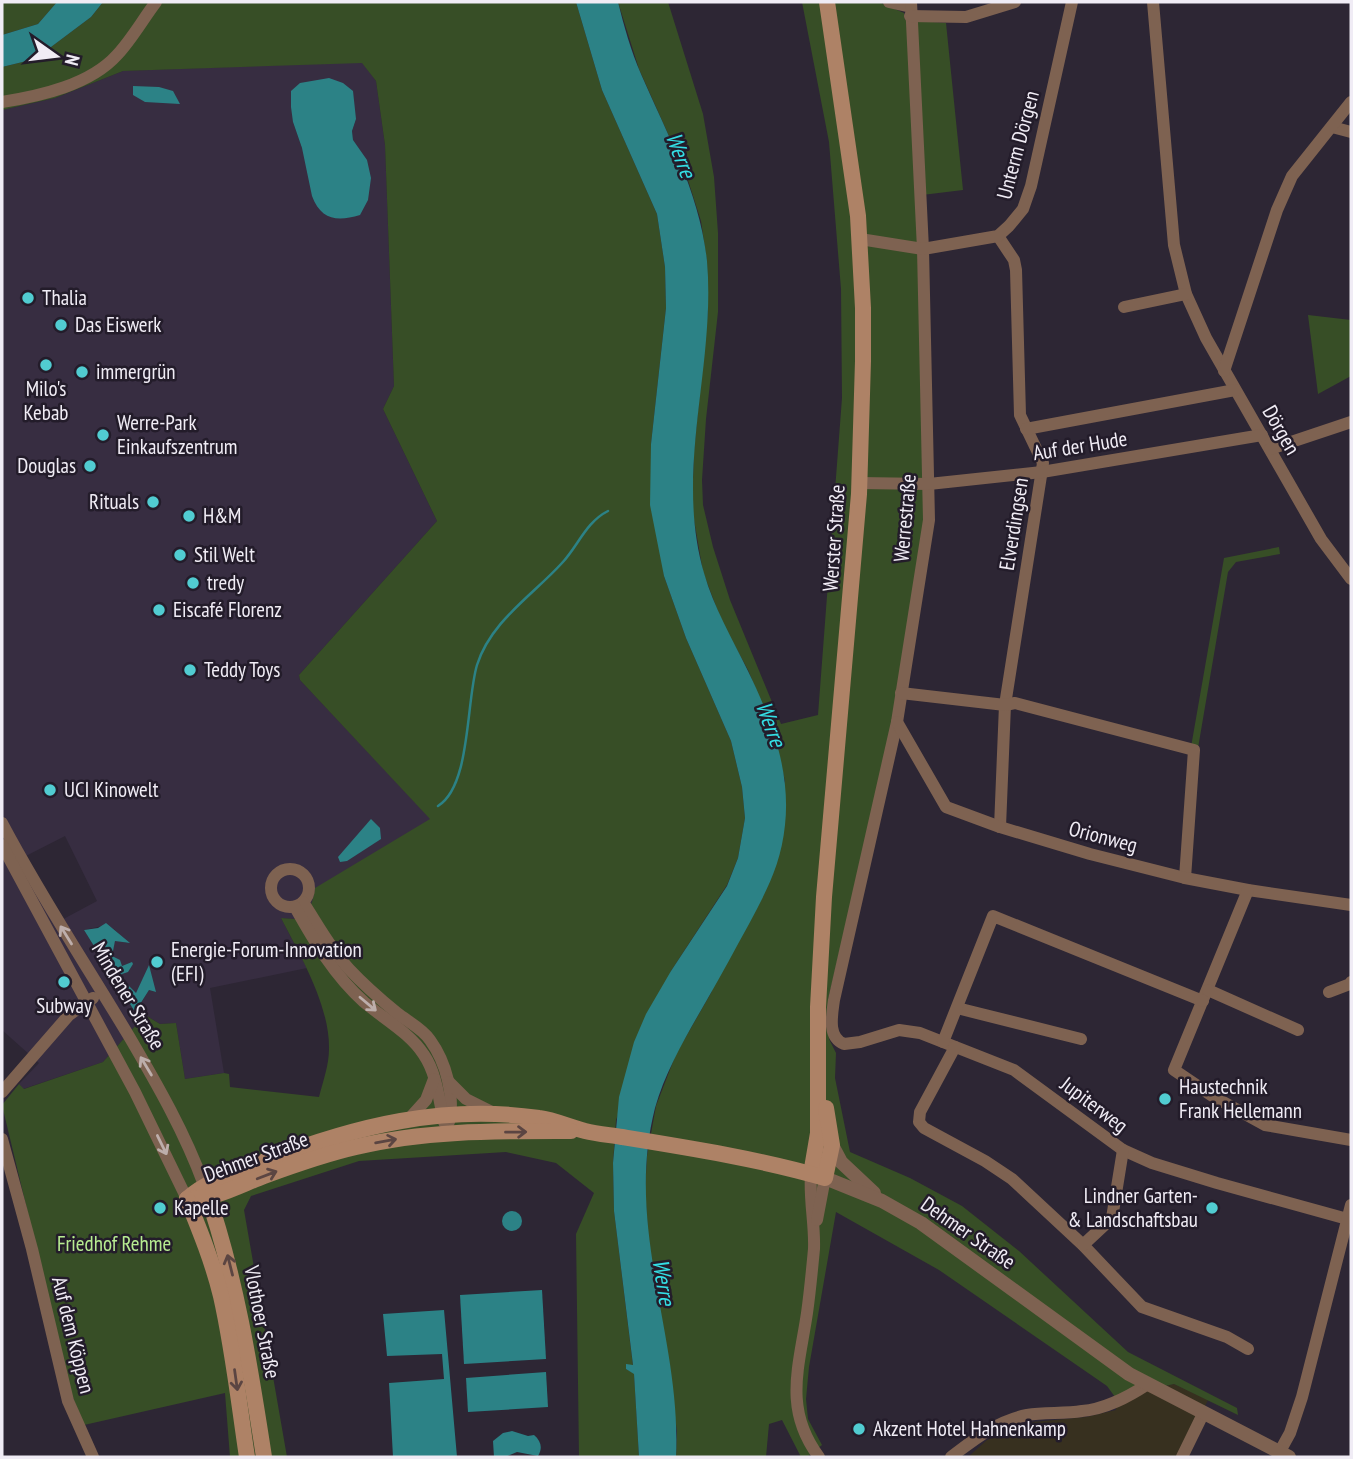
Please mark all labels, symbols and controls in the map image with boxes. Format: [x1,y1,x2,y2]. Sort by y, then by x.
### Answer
north arrow [21,21,91,91]
text: N [60,52,85,68]
street label: Unterm Dörgen [990,88,1045,202]
water label: Werre [660,128,704,183]
place label: Thalia [42,284,87,311]
marker: Thalia [20,290,36,306]
place label: Das Eiswerk [75,311,161,338]
marker: Das Eiswerk [53,317,69,333]
marker: Milo's Kebab [38,357,54,373]
place label: immergrün [96,358,176,385]
marker: immergrün [74,364,90,380]
place label: Milo's Kebab [24,375,68,426]
street label: Dörgen [1257,400,1306,459]
place label: Werre-Park Einkaufszentrum [117,409,237,460]
street label: Auf der Hude [1031,425,1129,466]
marker: Werre-Park Einkaufszentrum [95,427,111,443]
place label: Douglas [17,452,76,479]
marker: Douglas [82,458,98,474]
street label: Werrestraße [887,473,922,563]
street label: Elverdingsen [993,476,1034,572]
street label: Werster Straße [816,484,851,592]
place label: Rituals [89,488,139,515]
marker: Rituals [145,494,161,510]
place label: H&M [203,502,241,529]
marker: H&M [181,508,197,524]
place label: Stil Welt [194,541,255,568]
marker: Stil Welt [172,547,188,563]
place label: tredy [207,569,244,596]
marker: tredy [185,575,201,591]
place label: Eiscafé Florenz [173,596,282,623]
marker: Eiscafé Florenz [151,602,167,618]
place label: Teddy Toys [204,656,280,683]
marker: Teddy Toys [182,662,198,678]
water label: Werre [750,697,794,752]
place label: UCI Kinowelt [64,776,159,803]
marker: UCI Kinowelt [42,782,58,798]
street label: Orionweg [1066,814,1140,859]
one-way arrow [59,925,73,945]
place label: Energie-Forum-Innovation (EFI) [171,936,362,987]
street label: Mindener Straße [86,937,171,1054]
marker: Energie-Forum-Innovation (EFI) [149,954,165,970]
marker: Subway [56,974,72,990]
place label: Subway [36,992,92,1019]
one-way arrow [358,996,376,1012]
one-way arrow [139,1057,153,1077]
street label: Jupiterweg [1054,1070,1133,1139]
place label: Haustechnik Frank Hellemann [1179,1073,1302,1124]
marker: Haustechnik Frank Hellemann [1157,1091,1173,1107]
street label: Dehmer Straße [200,1125,312,1188]
one-way arrow [504,1125,527,1139]
one-way arrow [156,1134,170,1155]
one-way arrow [374,1134,397,1147]
one-way arrow [255,1168,277,1181]
place label: Lindner Garten- & Landschaftsbau [1068,1182,1198,1233]
street label: Dehmer Straße [916,1190,1021,1275]
place label: Kapelle [174,1194,229,1221]
marker: Kapelle [152,1200,168,1216]
marker: Lindner Garten- & Landschaftsbau [1204,1200,1220,1216]
park label: Friedhof Rehme [57,1230,171,1257]
one-way arrow [223,1254,236,1277]
water label: Werre [647,1257,683,1309]
street label: Vlothoer Straße [238,1262,287,1381]
street label: Auf dem Köppen [46,1274,101,1396]
one-way arrow [229,1368,242,1391]
place label: Akzent Hotel Hahnenkamp [873,1415,1066,1442]
marker: Akzent Hotel Hahnenkamp [851,1421,867,1437]

